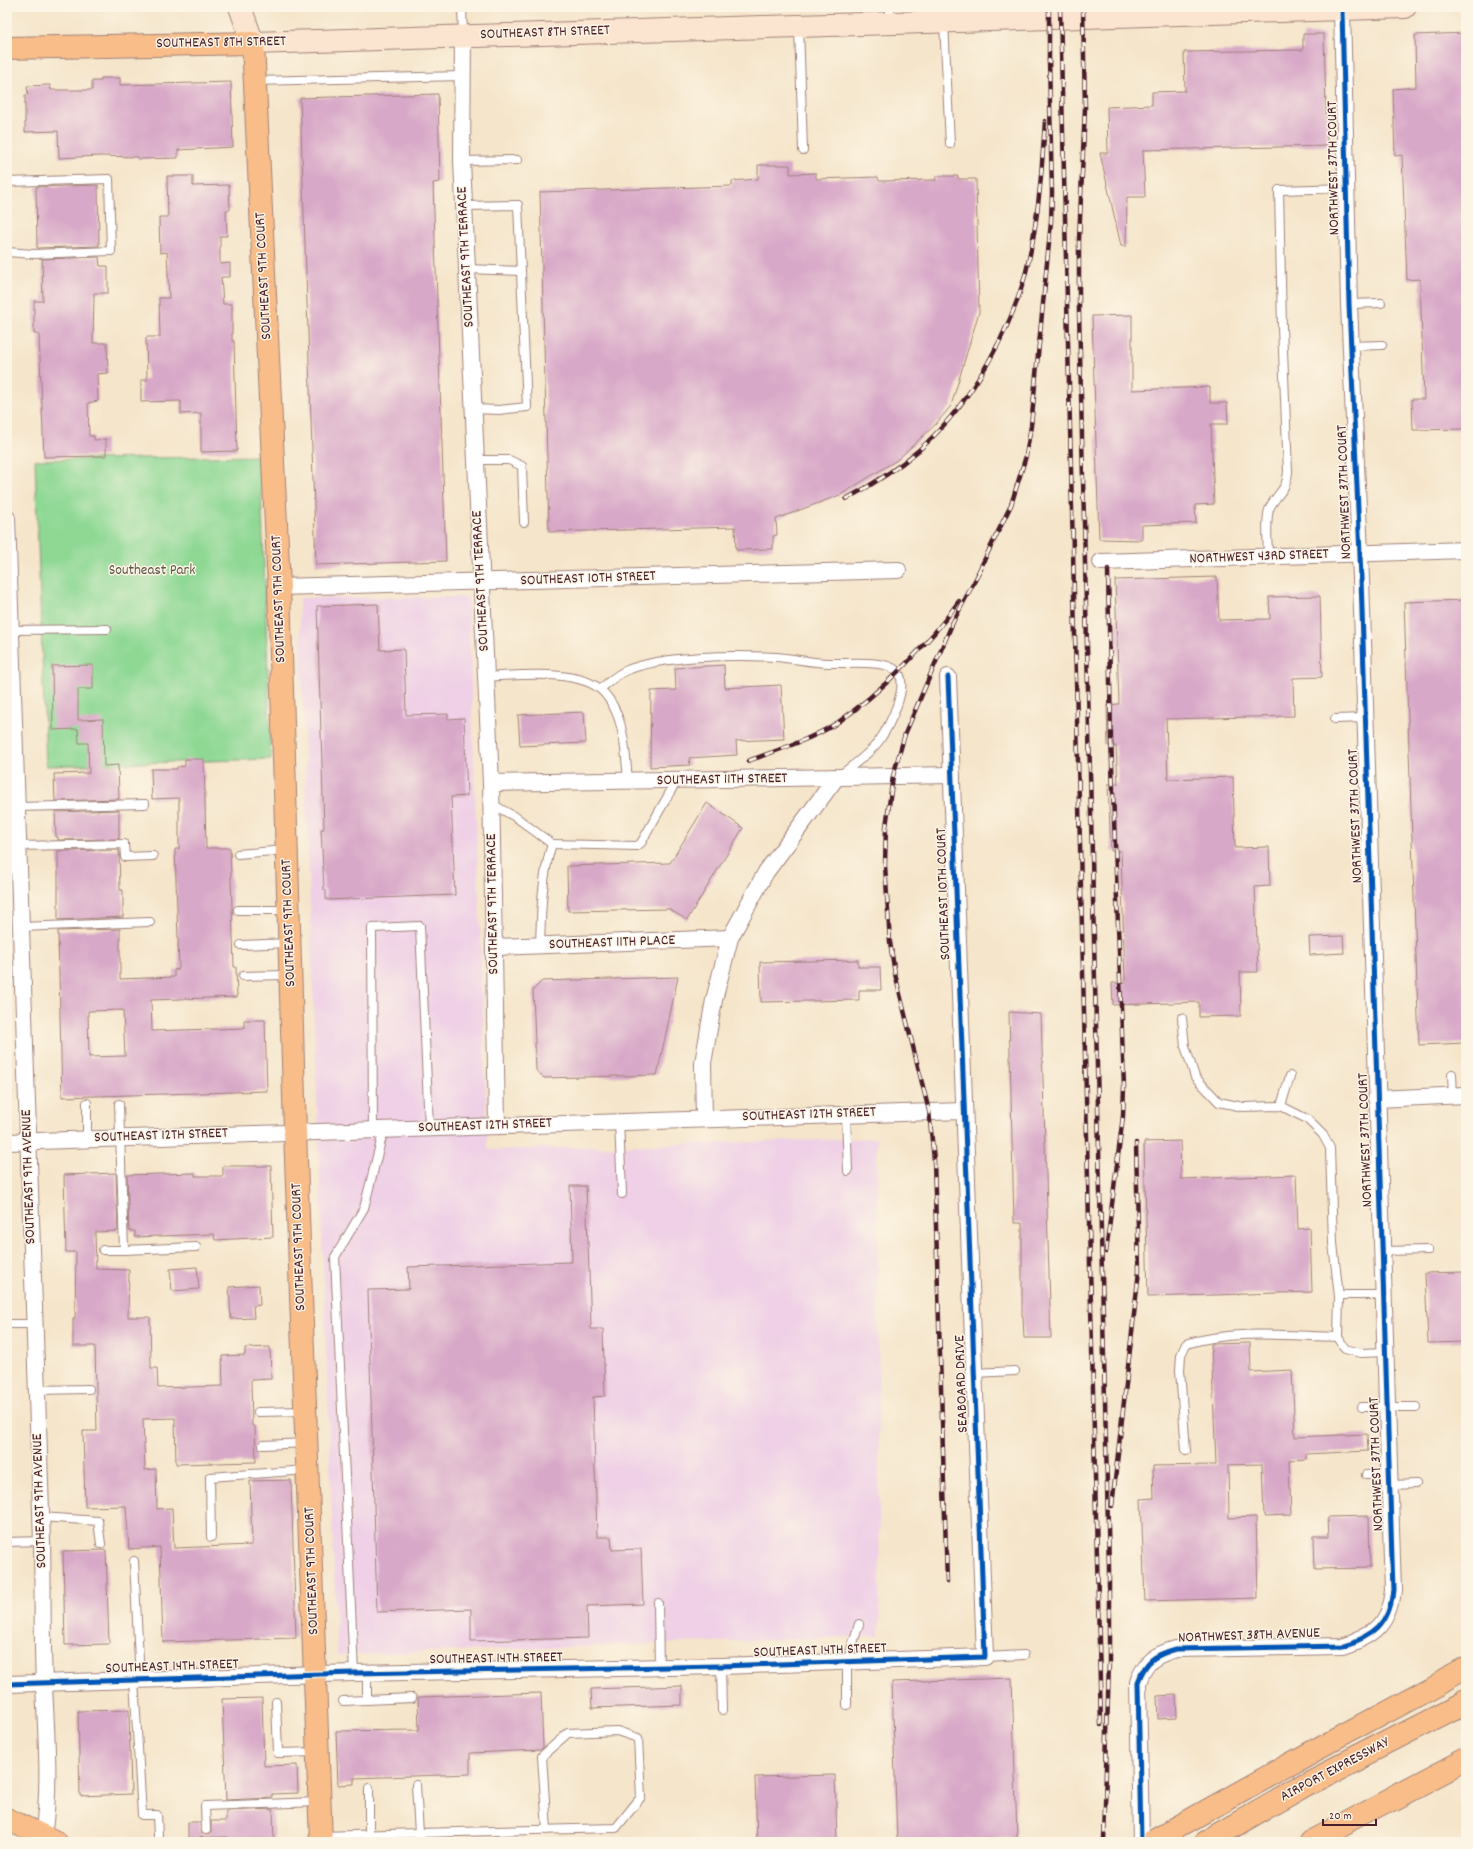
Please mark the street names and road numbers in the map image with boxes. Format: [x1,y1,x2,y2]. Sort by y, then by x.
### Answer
street label: SOUTHEAST 8TH STREET [480,20,610,46]
street label: SOUTHEAST 8TH STREET [156,31,286,55]
street label: NORTHWEST 37TH COURT [1322,101,1346,235]
street label: SOUTHEAST 9TH TERRACE [451,186,481,328]
street label: SOUTHEAST 9TH COURT [250,212,278,340]
street label: NORTHWEST 37TH COURT [1332,424,1358,560]
street label: SOUTHEAST 9TH TERRACE [466,510,496,652]
street label: SOUTHEAST 9TH COURT [266,535,292,663]
street label: NORTHWEST 43RD STREET [1189,544,1329,570]
street label: SOUTHEAST 10TH STREET [520,566,656,592]
street label: NORTHWEST 37TH COURT [1343,748,1369,884]
street label: SOUTHEAST 11TH STREET [657,768,787,792]
street label: SOUTHEAST 10TH COURT [931,827,957,961]
street label: SOUTHEAST 9TH TERRACE [481,833,505,975]
street label: SOUTHEAST 9TH COURT [276,859,302,987]
street label: SOUTHEAST 11TH PLACE [549,930,676,956]
street label: NORTHWEST 37TH COURT [1353,1072,1379,1208]
street label: SOUTHEAST 12TH STREET [742,1102,876,1128]
street label: SOUTHEAST 9TH AVENUE [16,1109,42,1245]
street label: SOUTHEAST 12TH STREET [418,1113,552,1139]
street label: SOUTHEAST 12TH STREET [94,1123,228,1149]
street label: SOUTHEAST 9TH COURT [286,1183,312,1311]
street label: SEABOARD DRIVE [949,1335,975,1433]
street label: NORTHWEST 37TH COURT [1364,1396,1390,1532]
street label: SOUTHEAST 9TH AVENUE [27,1433,53,1569]
street label: SOUTHEAST 9TH COURT [299,1507,325,1635]
street label: NORTHWEST 38TH AVENUE [1178,1623,1320,1649]
street label: SOUTHEAST 14TH STREET [753,1638,887,1664]
street label: SOUTHEAST 14TH STREET [429,1647,563,1671]
street label: SOUTHEAST 14TH STREET [105,1654,239,1680]
street label: AIRPORT EXPRESSWAY [1276,1732,1394,1808]

